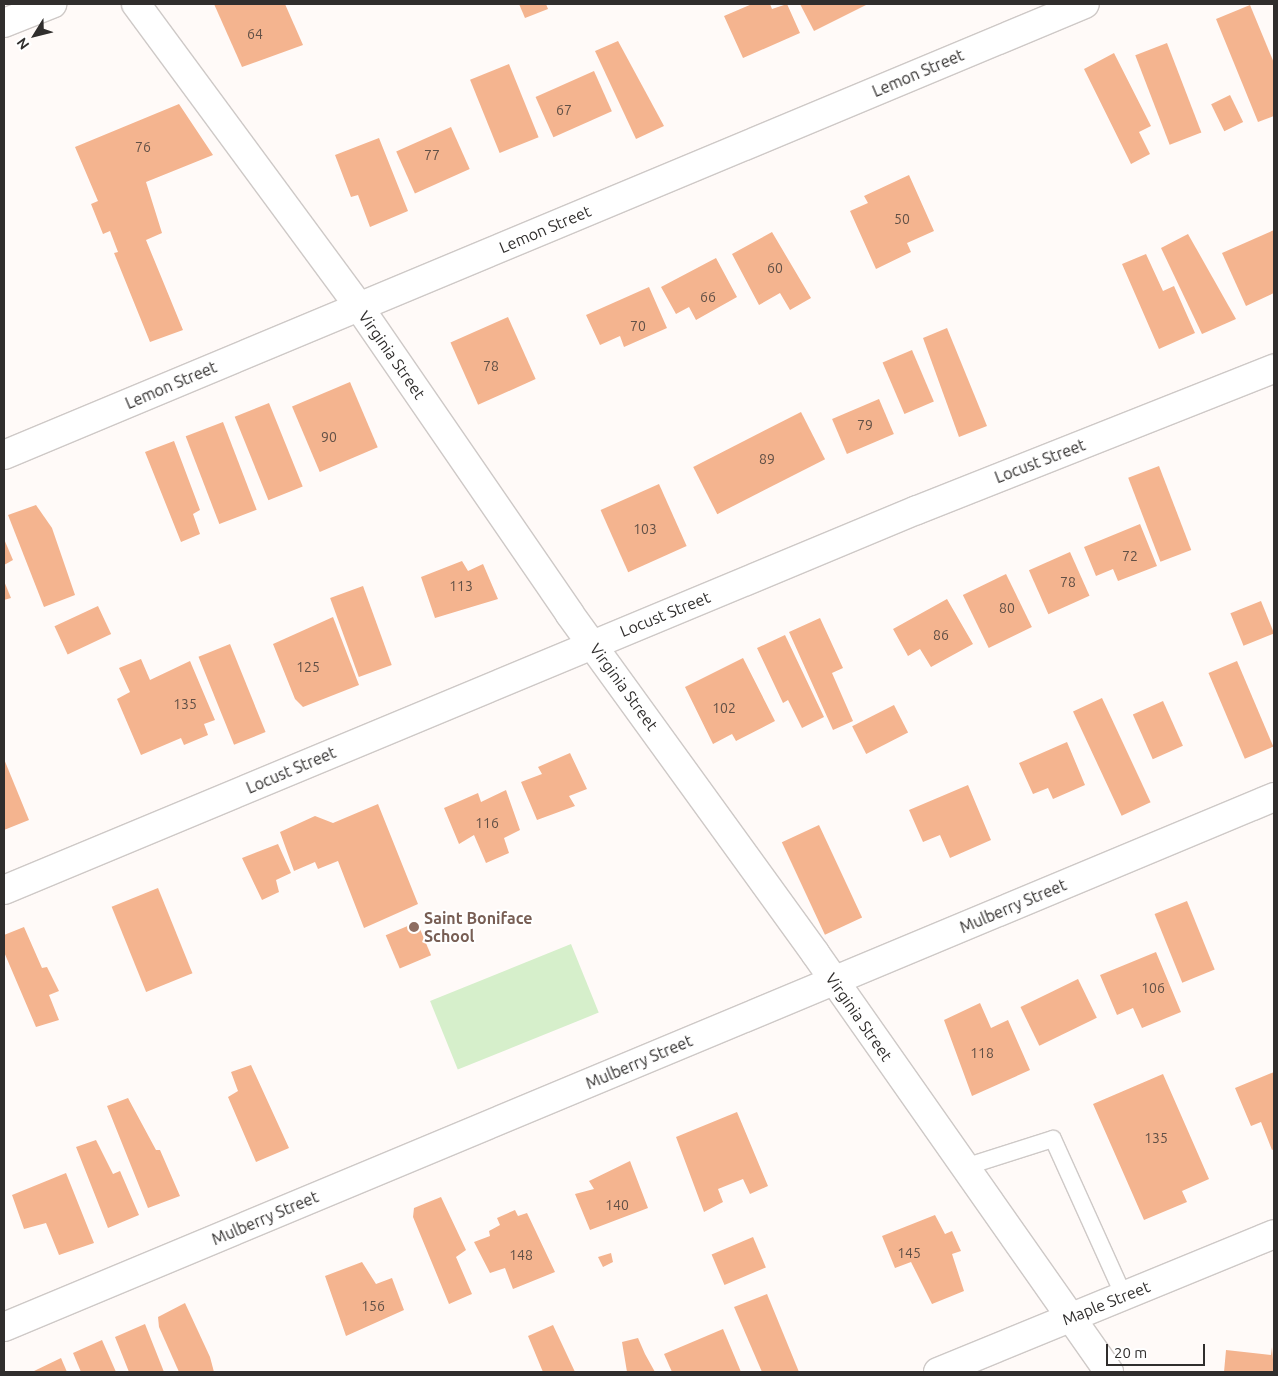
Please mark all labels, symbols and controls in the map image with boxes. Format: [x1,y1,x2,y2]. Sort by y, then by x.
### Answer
north arrow [10,10,60,60]
house number: 64 [247,26,263,42]
text: N [13,35,32,53]
street label: Lemon Street [869,45,967,101]
house number: 67 [556,102,572,118]
house number: 76 [135,139,151,155]
house number: 77 [424,147,440,163]
street label: Lemon Street [496,201,594,257]
house number: 50 [894,211,910,227]
house number: 60 [767,260,783,276]
house number: 66 [700,289,716,305]
street label: Virginia Street [355,307,429,403]
house number: 70 [630,318,646,334]
street label: Lemon Street [122,357,220,413]
house number: 78 [483,358,499,374]
house number: 79 [857,417,873,433]
house number: 90 [321,429,337,445]
street label: Locust Street [992,435,1088,487]
house number: 89 [759,451,775,467]
house number: 103 [633,521,657,537]
house number: 72 [1122,548,1138,564]
house number: 78 [1060,574,1076,590]
house number: 113 [449,578,473,594]
street label: Locust Street [617,587,713,641]
house number: 80 [999,600,1015,616]
house number: 86 [933,627,949,643]
street label: Virginia Street [586,640,662,734]
house number: 125 [296,659,320,675]
house number: 135 [173,696,197,712]
house number: 102 [712,700,736,716]
street label: Locust Street [243,742,339,798]
house number: 116 [475,815,499,831]
street label: Mulberry Street [957,875,1069,937]
place label: Saint Boniface School [424,908,532,946]
marker: Saint Boniface School [408,921,420,933]
street label: Virginia Street [822,969,896,1065]
house number: 106 [1141,980,1165,996]
street label: Mulberry Street [583,1031,695,1093]
house number: 118 [970,1045,994,1061]
house number: 135 [1144,1130,1168,1146]
street label: Mulberry Street [209,1187,321,1249]
house number: 140 [605,1197,629,1213]
house number: 145 [897,1245,921,1261]
house number: 148 [509,1247,533,1263]
street label: Maple Street [1059,1277,1153,1329]
house number: 156 [361,1298,385,1314]
scale bar [1108,1334,1207,1366]
text: 20 m [1114,1344,1147,1361]

